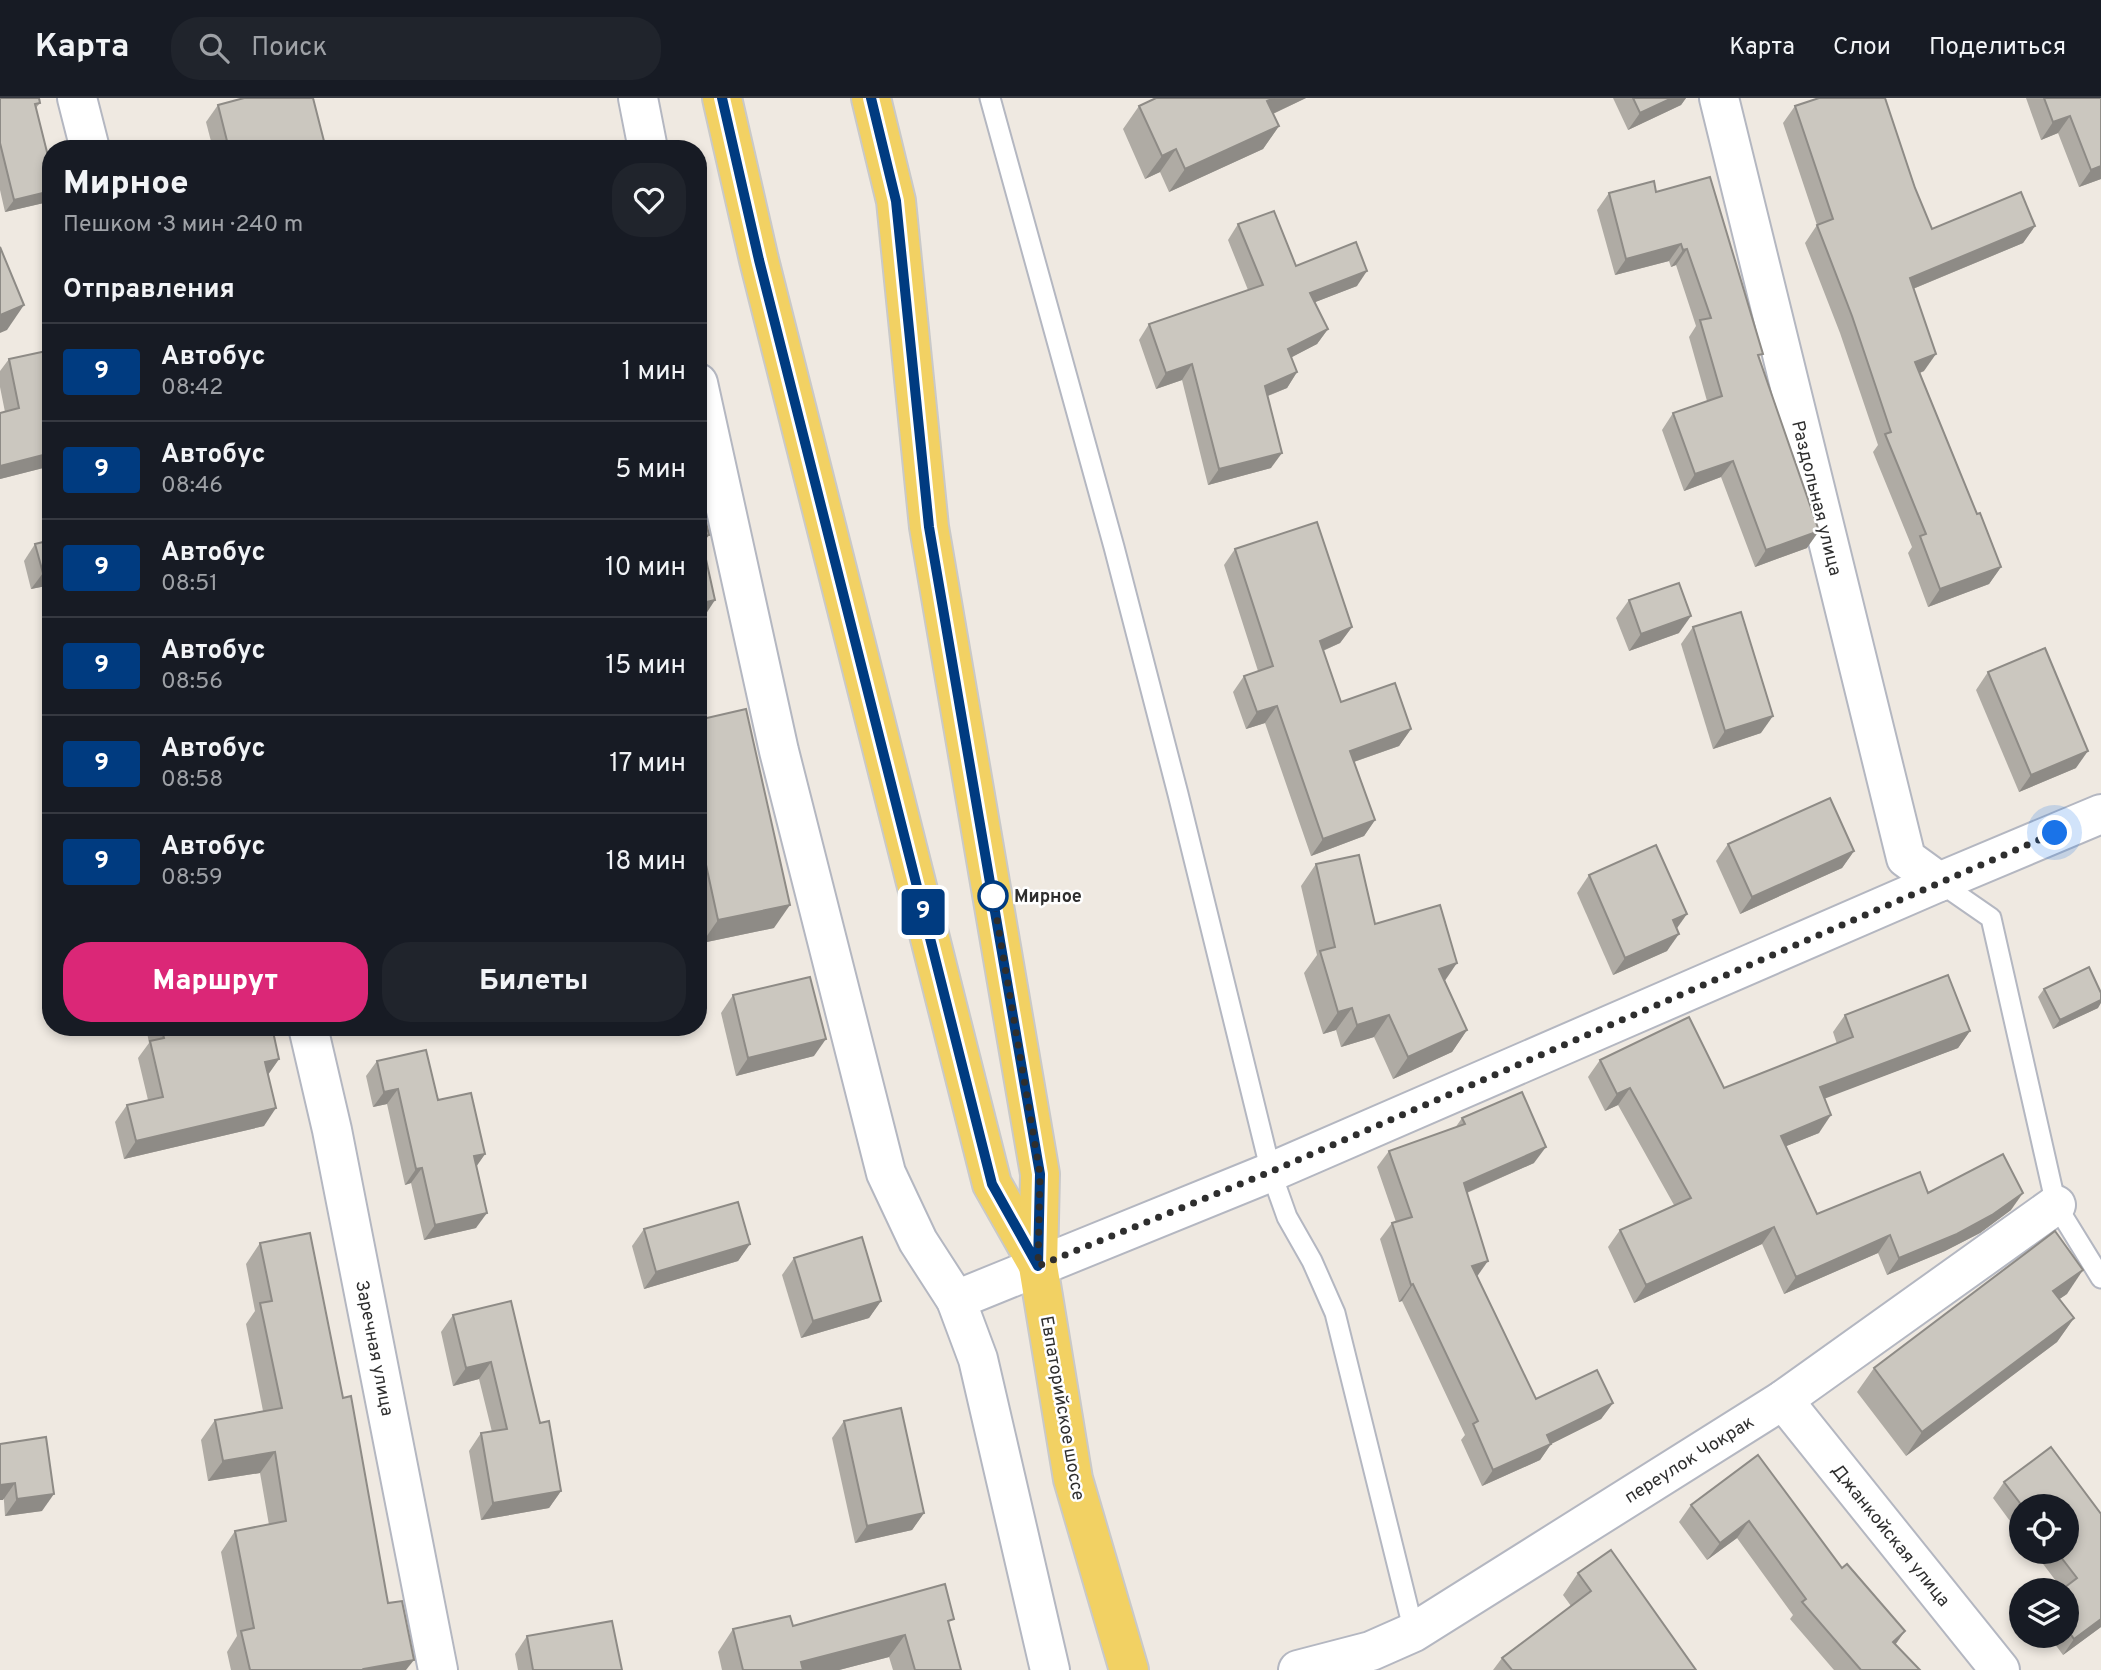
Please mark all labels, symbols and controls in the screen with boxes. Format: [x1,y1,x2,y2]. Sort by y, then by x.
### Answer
search box [171,17,661,80]
text: Карта [35,27,129,69]
icon: search [195,29,233,67]
text: Поиск [251,32,327,65]
text: Карта [1729,33,1795,63]
text: Слои [1833,33,1891,63]
text: Поделиться [1929,33,2066,63]
button: heart [612,163,686,237]
text: Мирное [63,164,189,206]
text: Пешком · 3 мин · 240 m [63,211,303,240]
text: Отправления [63,274,235,307]
text: Автобус [161,341,266,374]
text: 1 мин [622,356,686,389]
text: 9 [94,357,109,387]
text: 08:42 [161,374,223,403]
street label: Раздольная улица [1785,418,1846,578]
text: Автобус [161,439,266,472]
text: 5 мин [615,454,686,487]
text: 9 [94,455,109,485]
text: 08:46 [161,472,223,501]
text: Автобус [161,537,266,570]
text: 10 мин [605,552,686,585]
text: 9 [94,553,109,583]
text: 08:51 [161,570,218,599]
text: Автобус [161,635,266,668]
text: 15 мин [606,650,686,683]
text: 9 [94,651,109,681]
text: 08:56 [161,668,223,697]
text: Автобус [161,733,266,766]
text: 17 мин [609,748,686,781]
text: 9 [94,749,109,779]
text: 08:58 [161,766,223,795]
your location [2037,815,2072,850]
text: Автобус [161,831,266,864]
text: 18 мин [606,846,686,879]
text: 9 [94,847,109,877]
text: 08:59 [161,864,223,893]
marker: Мирное [978,881,1008,911]
place label: Мирное [1014,886,1082,909]
line badge: 9 [900,889,946,935]
text: 9 [916,897,930,927]
button: Маршрут [63,942,368,1022]
button: Билеты [382,942,686,1022]
street label: Заречная улица [349,1278,398,1418]
street label: Евпаторийское шоссе [1034,1314,1089,1502]
street label: переулок Чокрак [1621,1411,1759,1509]
street label: Джанкойская улица [1825,1460,1954,1612]
map controls [2009,1494,2079,1648]
button: locate [2009,1494,2079,1564]
button: layers [2009,1578,2079,1648]

